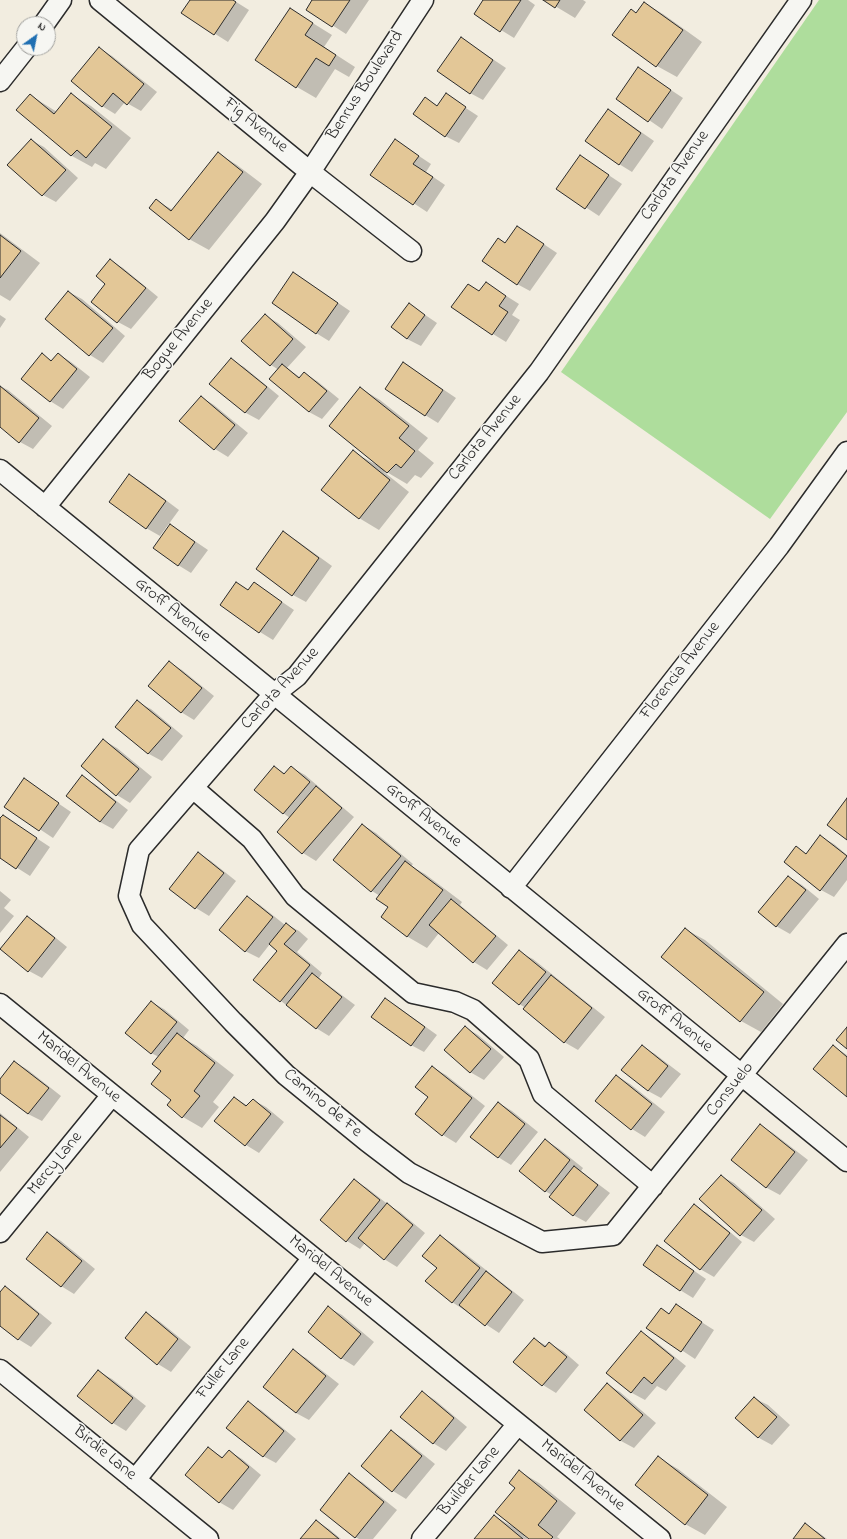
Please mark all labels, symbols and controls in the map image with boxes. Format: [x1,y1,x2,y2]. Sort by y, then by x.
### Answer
north arrow [16,16,56,56]
text: N [35,18,49,36]
street label: Benrus Boulevard [323,27,409,145]
street label: Fig Avenue [219,94,291,158]
street label: Carlota Avenue [637,127,715,225]
street label: Bogue Avenue [140,295,218,385]
street label: Carlota Avenue [445,391,527,485]
street label: Groff Avenue [130,574,214,648]
street label: Florencia Avenue [636,618,726,724]
street label: Carlota Avenue [238,643,324,735]
street label: Groff Avenue [381,779,465,853]
street label: Groff Avenue [632,984,716,1058]
street label: Maridel Avenue [32,1028,124,1108]
street label: Consuelo [703,1059,759,1121]
street label: Camino de Fe [279,1065,365,1143]
street label: Mercy Lane [24,1128,88,1200]
street label: Maridel Avenue [284,1232,376,1312]
street label: Fuller Lane [193,1334,255,1404]
street label: Birdie Lane [68,1422,140,1486]
street label: Maridel Avenue [536,1436,628,1516]
street label: Builder Lane [435,1443,505,1521]

